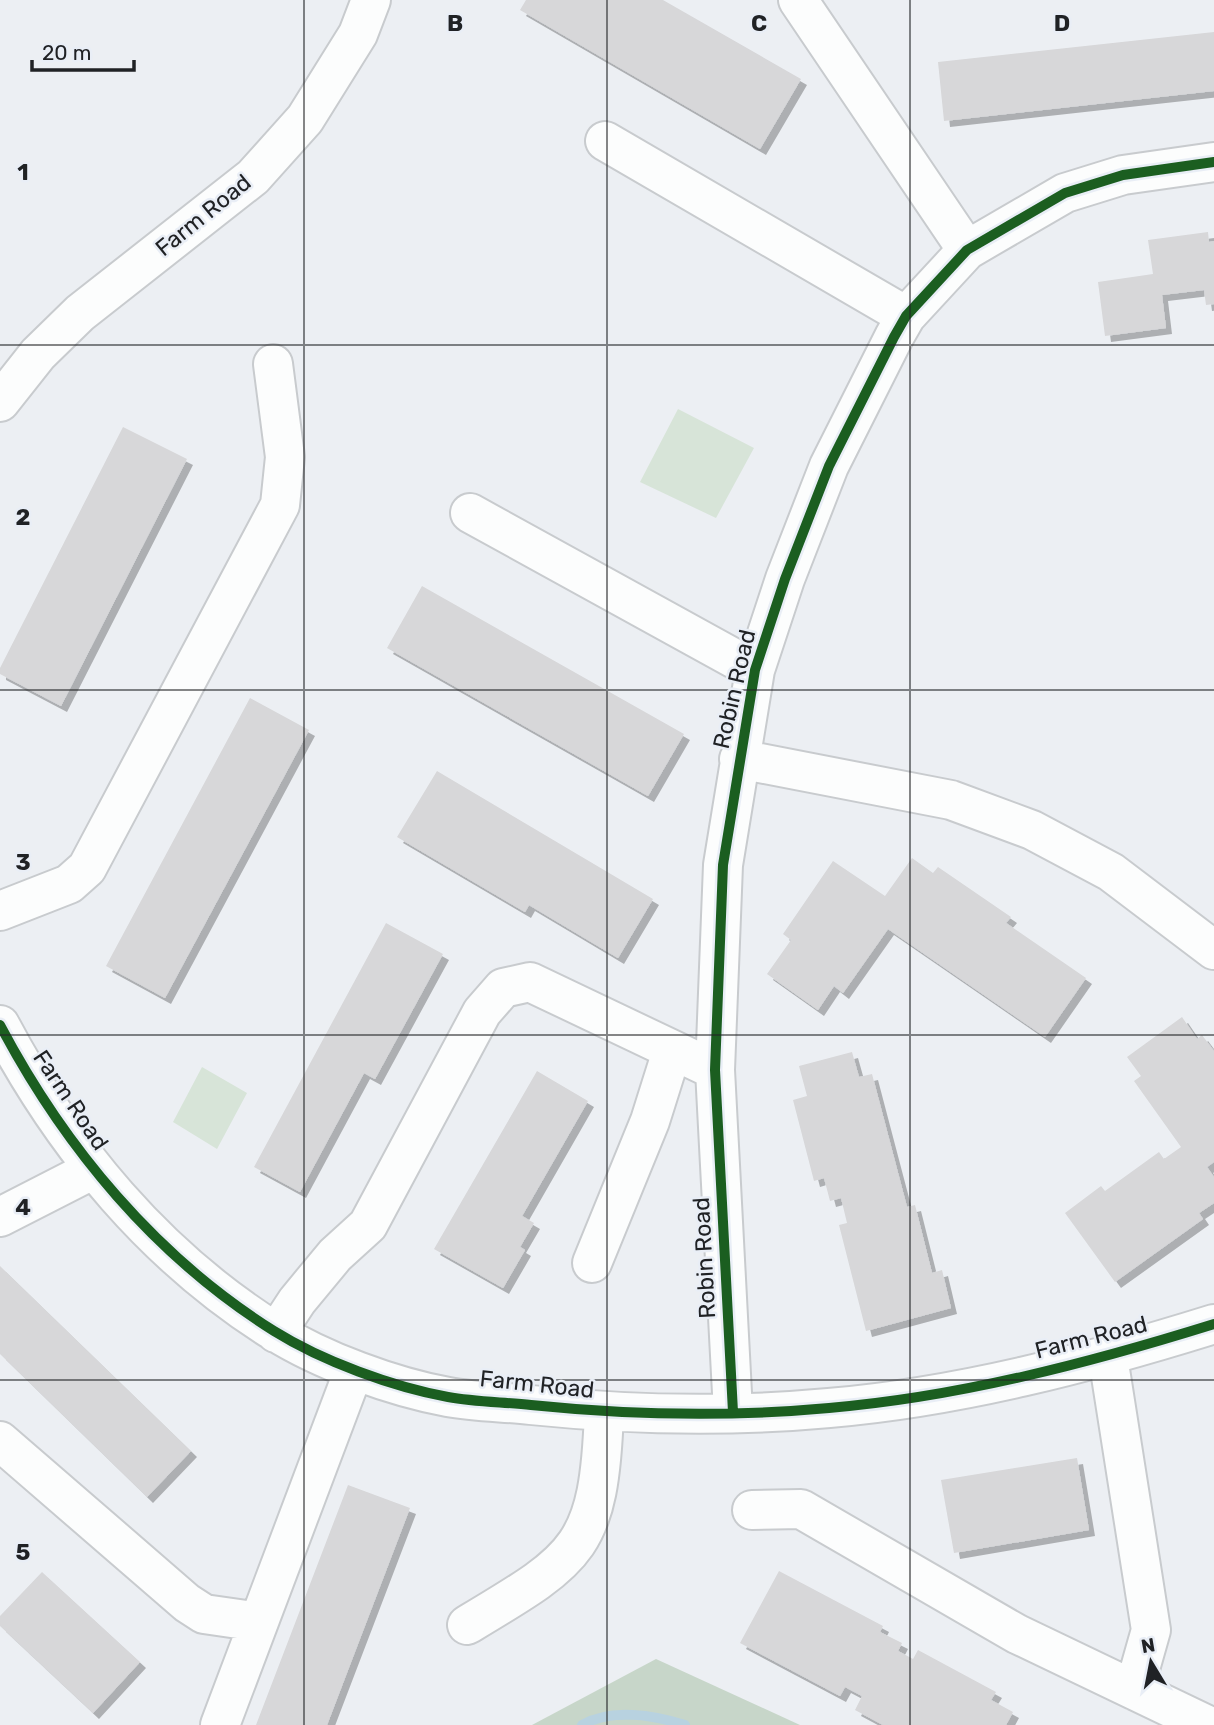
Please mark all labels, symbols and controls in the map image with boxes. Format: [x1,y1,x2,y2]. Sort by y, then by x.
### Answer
text: B [447,9,463,37]
text: C [751,9,767,37]
text: D [1054,9,1070,37]
scale bar [32,28,133,72]
text: 20 m [42,40,91,65]
text: 1 [17,158,29,186]
street label: Farm Road [150,168,256,262]
text: 2 [16,503,30,531]
street label: Robin Road [707,627,761,751]
text: 3 [15,848,31,876]
street label: Farm Road [27,1045,115,1155]
text: 4 [15,1193,31,1221]
street label: Robin Road [687,1197,721,1319]
street label: Farm Road [1032,1310,1150,1364]
street label: Farm Road [478,1364,596,1404]
text: 5 [16,1538,31,1566]
north arrow [1116,1627,1186,1697]
text: N [1139,1633,1157,1658]

